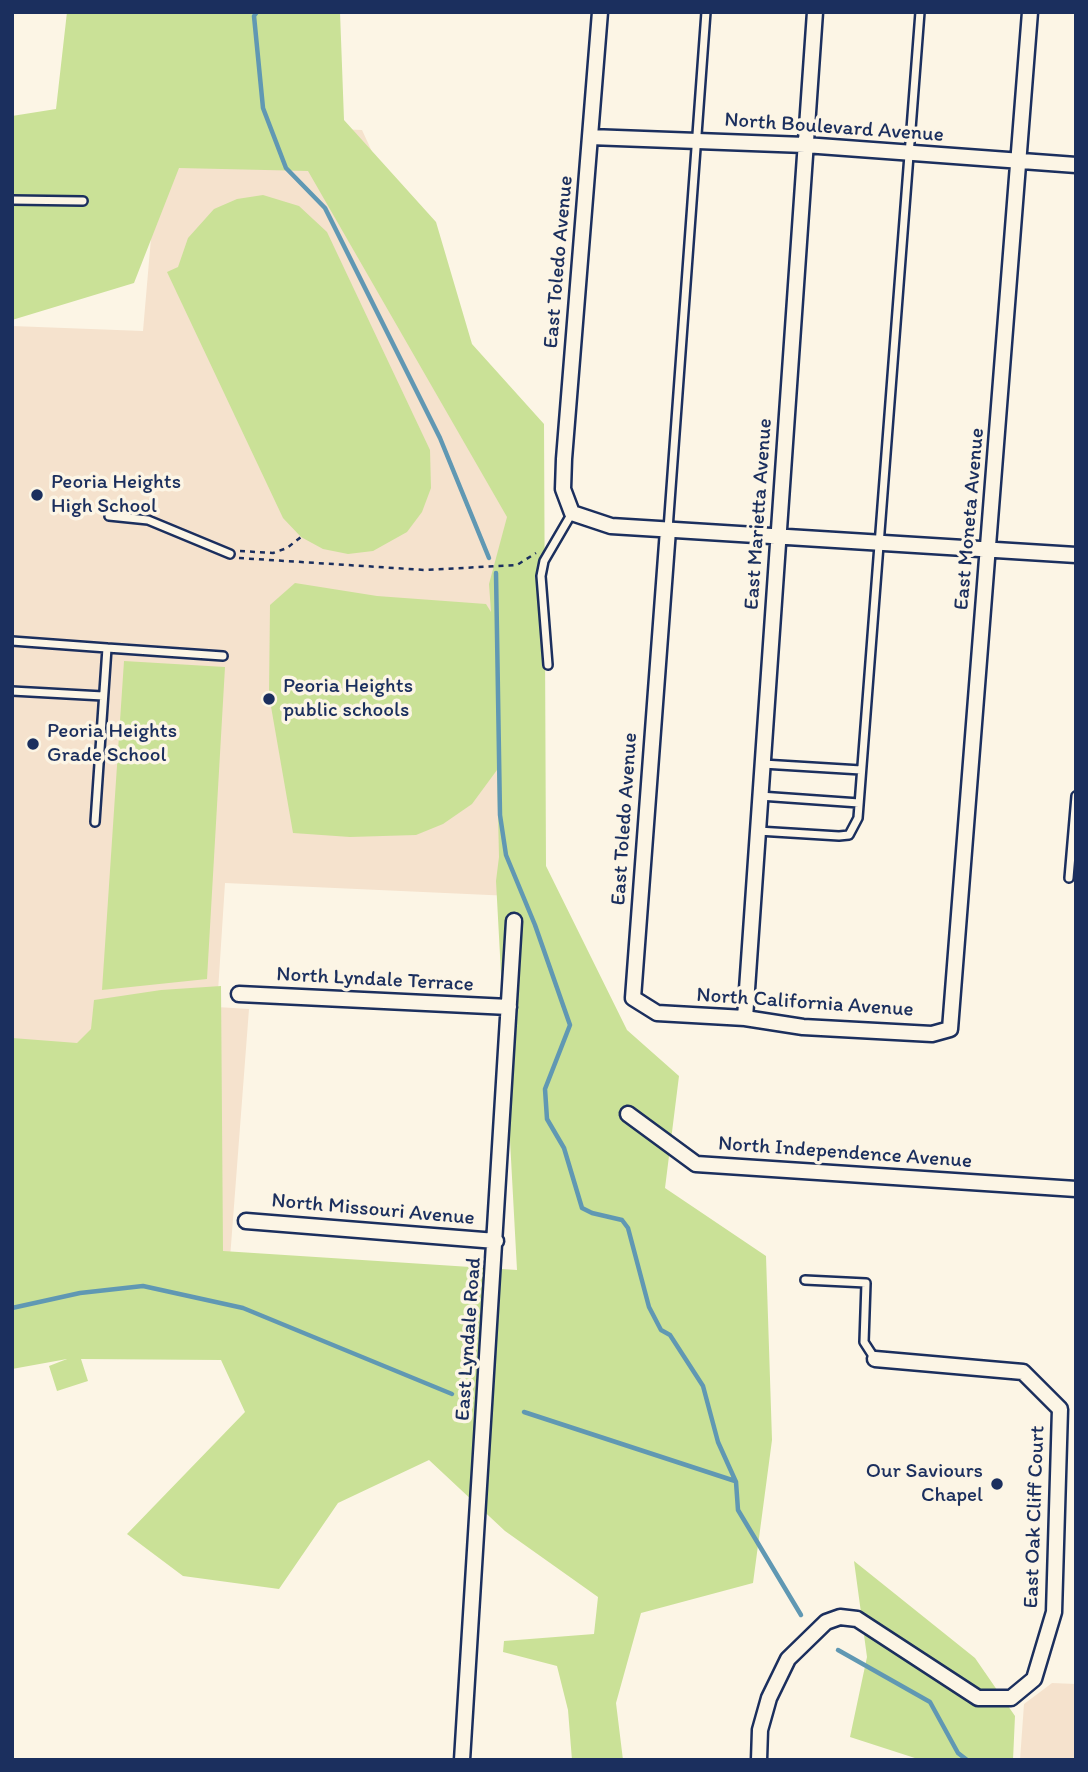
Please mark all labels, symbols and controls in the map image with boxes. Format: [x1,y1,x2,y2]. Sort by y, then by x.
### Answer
street label: North Boulevard Avenue [723,108,945,148]
street label: East Toledo Avenue [539,175,579,349]
street label: East Marietta Avenue [740,417,778,611]
street label: East Moneta Avenue [949,427,991,611]
place label: Peoria Heights High School [51,470,181,520]
marker: Peoria Heights High School [29,487,45,503]
place label: Peoria Heights public schools [283,674,413,724]
marker: Peoria Heights public schools [261,691,277,707]
place label: Peoria Heights Grade School [47,719,177,769]
street label: East Toledo Avenue [606,732,644,906]
marker: Peoria Heights Grade School [25,736,41,752]
street label: North Lyndale Terrace [276,962,474,998]
street label: North California Avenue [696,983,914,1023]
street label: North Independence Avenue [717,1132,973,1174]
street label: North Missouri Avenue [270,1189,476,1231]
street label: East Lyndale Road [451,1256,487,1422]
street label: East Oak Cliff Court [1019,1425,1051,1609]
place label: Our Saviours Chapel [866,1459,983,1509]
marker: Our Saviours Chapel [989,1476,1005,1492]

